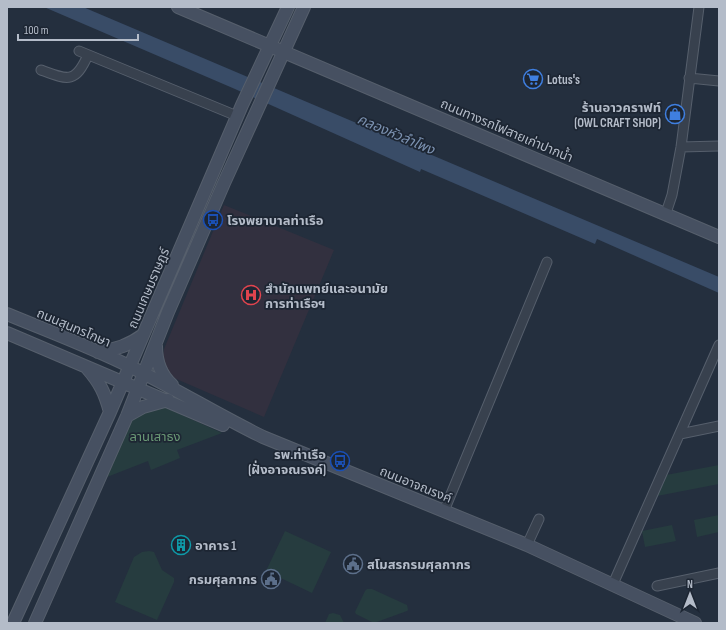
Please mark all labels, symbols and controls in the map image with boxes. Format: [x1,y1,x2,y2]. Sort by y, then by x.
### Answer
scale bar [18,16,138,42]
text: 100 m [24,23,49,38]
supermarket icon: Lotus's [522,68,544,90]
place label: Lotus's [547,72,580,88]
street label: ถนนทางรถไฟสายเก่าปากน้ำ [438,94,576,166]
place label: ร้านอาวคราฟท์ (OWL CRAFT SHOP) [574,100,661,131]
shop icon: ร้านอาวคราฟท์ (OWL CRAFT SHOP) [664,103,686,125]
water label: คลองหัวลำโพง [355,111,438,159]
bus stop icon: โรงพยาบาลท่าเรือ [202,209,224,231]
place label: โรงพยาบาลท่าเรือ [227,213,324,229]
street label: ถนนเกษมราษฎร์ [125,245,173,331]
place label: สำนักแพทย์และอนามัย การท่าเรือฯ [265,281,388,312]
hospital icon: สำนักแพทย์และอนามัย การท่าเรือฯ [240,284,262,306]
street label: ถนนสุนทรโกษา [34,305,113,351]
park label: ลานเสาธง [129,429,181,445]
place label: รพ.ท่าเรือ (ฝั่งอาจณรงค์) [248,447,326,478]
bus stop icon: รพ.ท่าเรือ (ฝั่งอาจณรงค์) [329,450,351,472]
street label: ถนนอาจณรงค์ [377,463,454,507]
building icon: อาคาร 1 [170,534,192,556]
place label: อาคาร 1 [195,538,236,554]
public building icon: สโมสรกรมศุลกากร [342,553,364,575]
place label: สโมสรกรมศุลกากร [367,557,471,573]
public building icon: กรมศุลกากร [260,568,282,590]
place label: กรมศุลกากร [189,572,257,588]
north arrow [670,574,710,614]
text: N [687,578,693,591]

